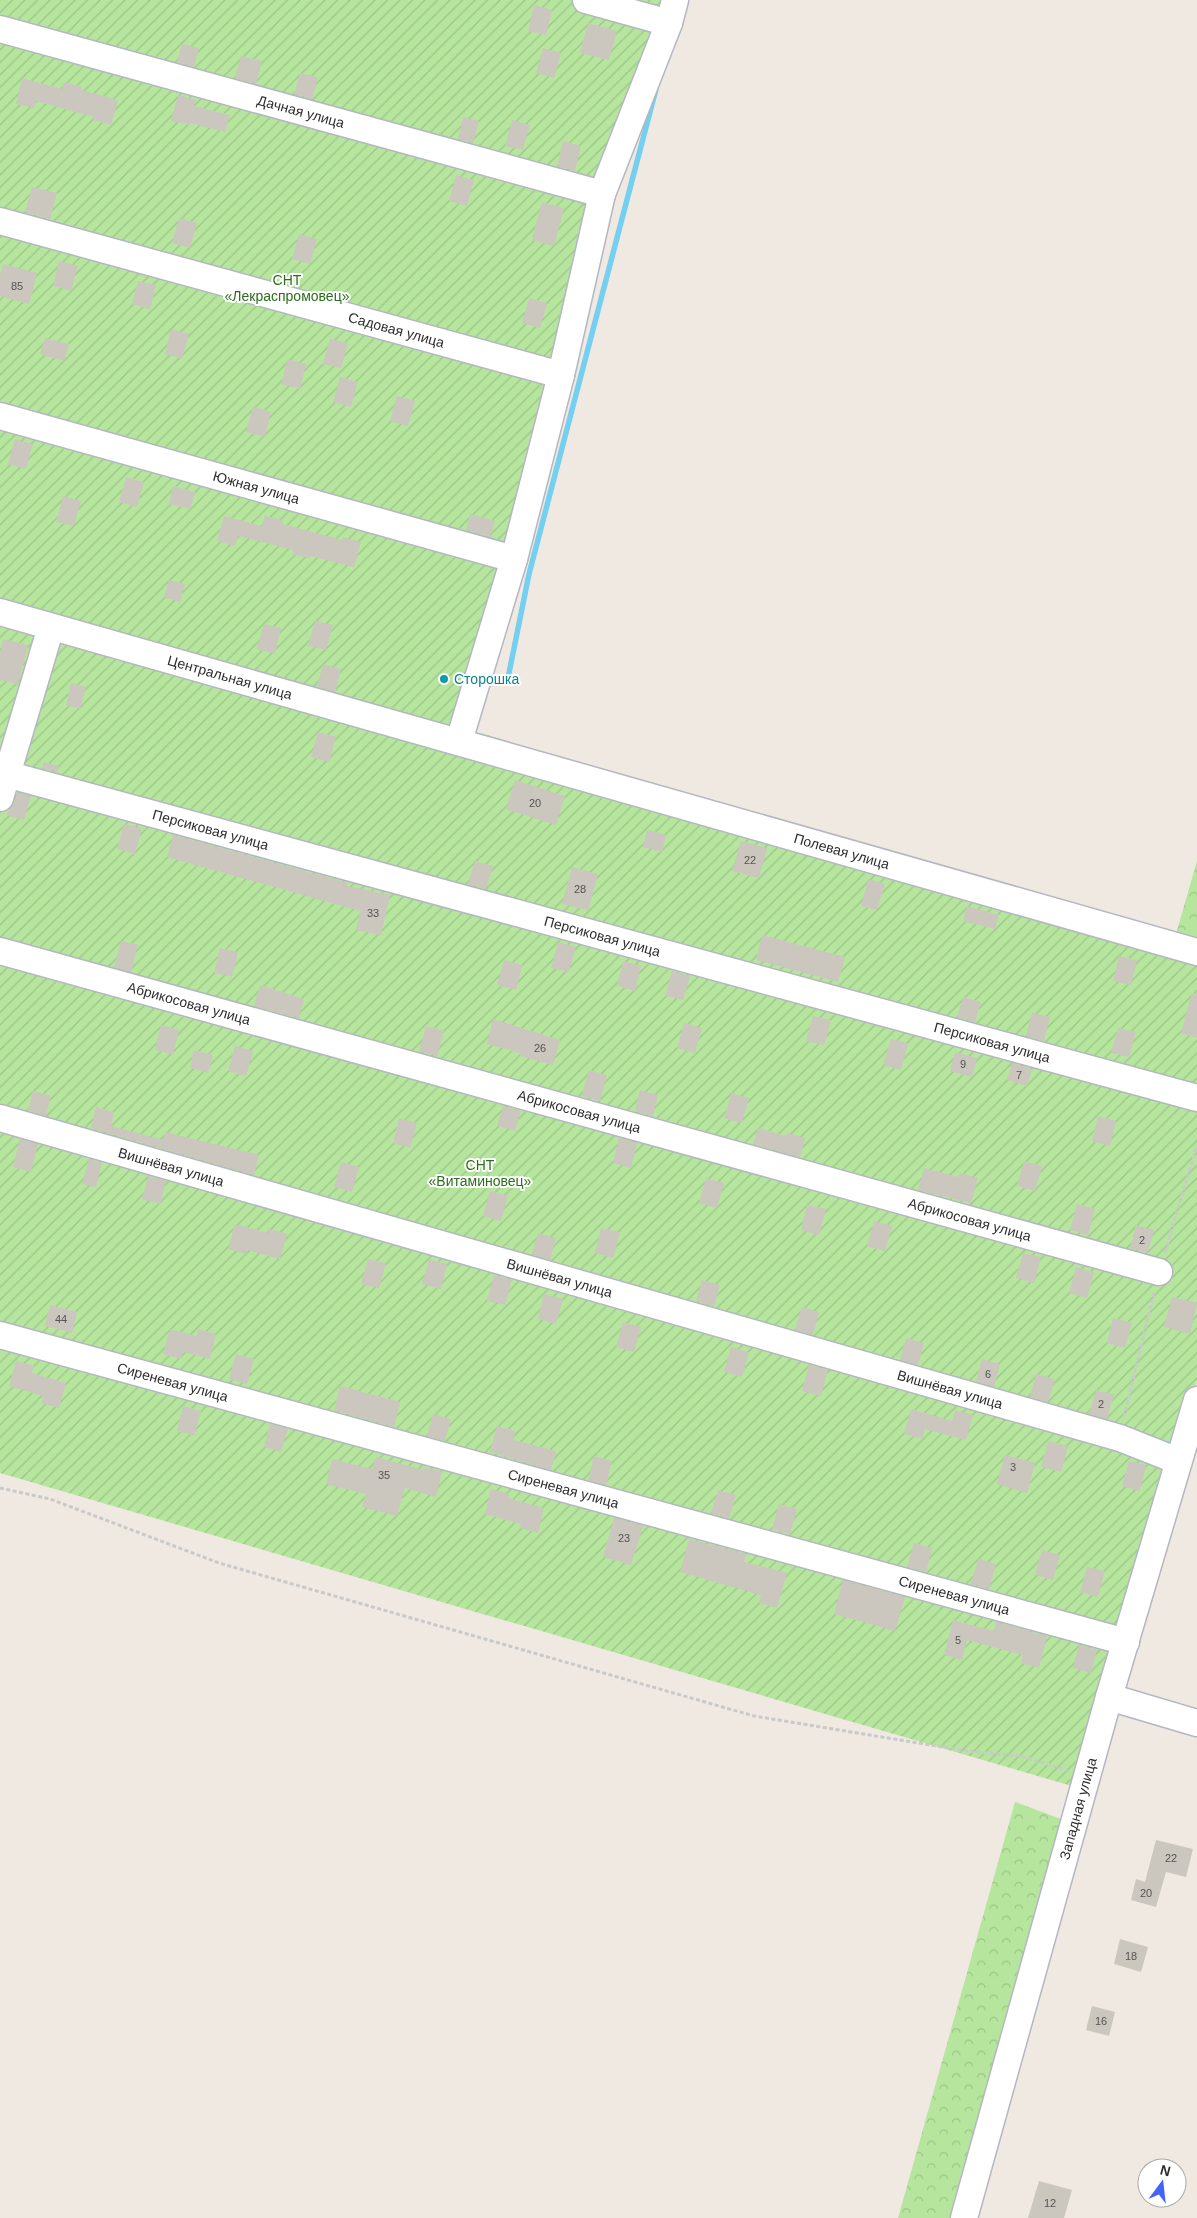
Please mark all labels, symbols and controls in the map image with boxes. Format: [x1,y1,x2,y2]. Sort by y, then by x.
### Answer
street label: Дачная улица [255,92,347,131]
park label: СНТ «Лекраспромовец» [225,272,350,304]
house number: 85 [11,280,23,292]
street label: Садовая улица [346,309,446,351]
street label: Южная улица [211,468,302,507]
street label: Центральная улица [166,652,294,703]
place label: Сторошка [454,671,519,687]
marker: Сторошка [438,673,450,685]
house number: 20 [529,797,541,809]
street label: Персиковая улица [151,806,271,853]
street label: Полевая улица [792,830,892,872]
house number: 22 [744,854,756,866]
house number: 28 [574,883,586,895]
house number: 33 [367,907,379,919]
street label: Персиковая улица [542,913,662,960]
street label: Абрикосовая улица [125,979,252,1028]
street label: Персиковая улица [932,1019,1052,1066]
house number: 26 [534,1042,546,1054]
house number: 9 [960,1058,966,1070]
house number: 7 [1016,1069,1022,1081]
street label: Абрикосовая улица [516,1087,643,1136]
street label: Вишнёвая улица [117,1144,226,1190]
park label: СНТ «Витаминовец» [429,1157,532,1189]
street label: Абрикосовая улица [906,1195,1033,1244]
house number: 2 [1139,1234,1145,1246]
street label: Вишнёвая улица [505,1255,614,1301]
house number: 44 [55,1313,67,1325]
street label: Сиреневая улица [116,1359,230,1405]
street label: Вишнёвая улица [895,1367,1005,1412]
house number: 6 [985,1368,991,1380]
house number: 2 [1098,1398,1104,1410]
house number: 3 [1010,1461,1016,1473]
street label: Сиреневая улица [506,1466,621,1511]
house number: 35 [378,1469,390,1481]
house number: 23 [618,1532,630,1544]
street label: Сиреневая улица [897,1572,1012,1618]
house number: 5 [955,1634,961,1646]
street label: Западная улица [1056,1755,1100,1861]
house number: 22 [1165,1852,1177,1864]
house number: 20 [1140,1887,1152,1899]
house number: 18 [1125,1950,1137,1962]
house number: 16 [1095,2015,1107,2027]
north arrow [1137,2158,1187,2208]
text: N [1158,2161,1172,2179]
house number: 12 [1044,2197,1056,2209]

